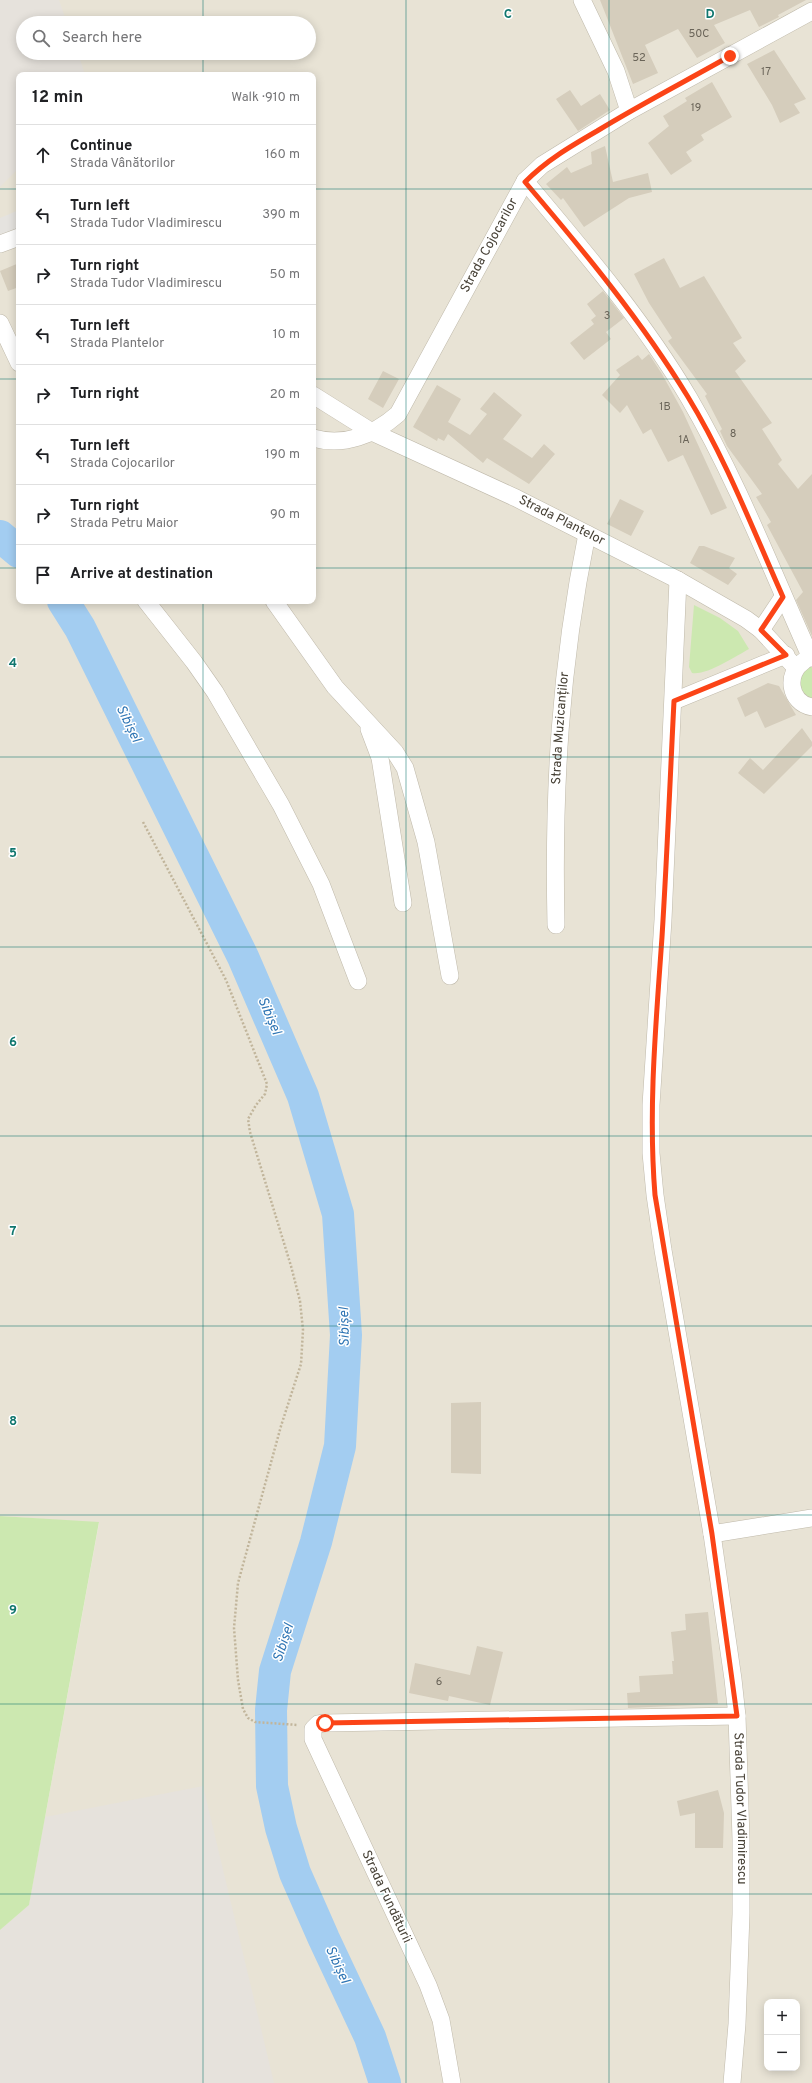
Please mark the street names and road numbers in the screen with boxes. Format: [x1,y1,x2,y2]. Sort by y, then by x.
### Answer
street label: Strada Cojocarilor [458,196,522,296]
street label: Strada Plantelor [516,493,607,549]
street label: Strada Muzicanților [549,671,573,785]
street label: Strada Tudor Vladimirescu [730,1732,749,1885]
street label: Strada Fundăturii [357,1848,415,1946]

